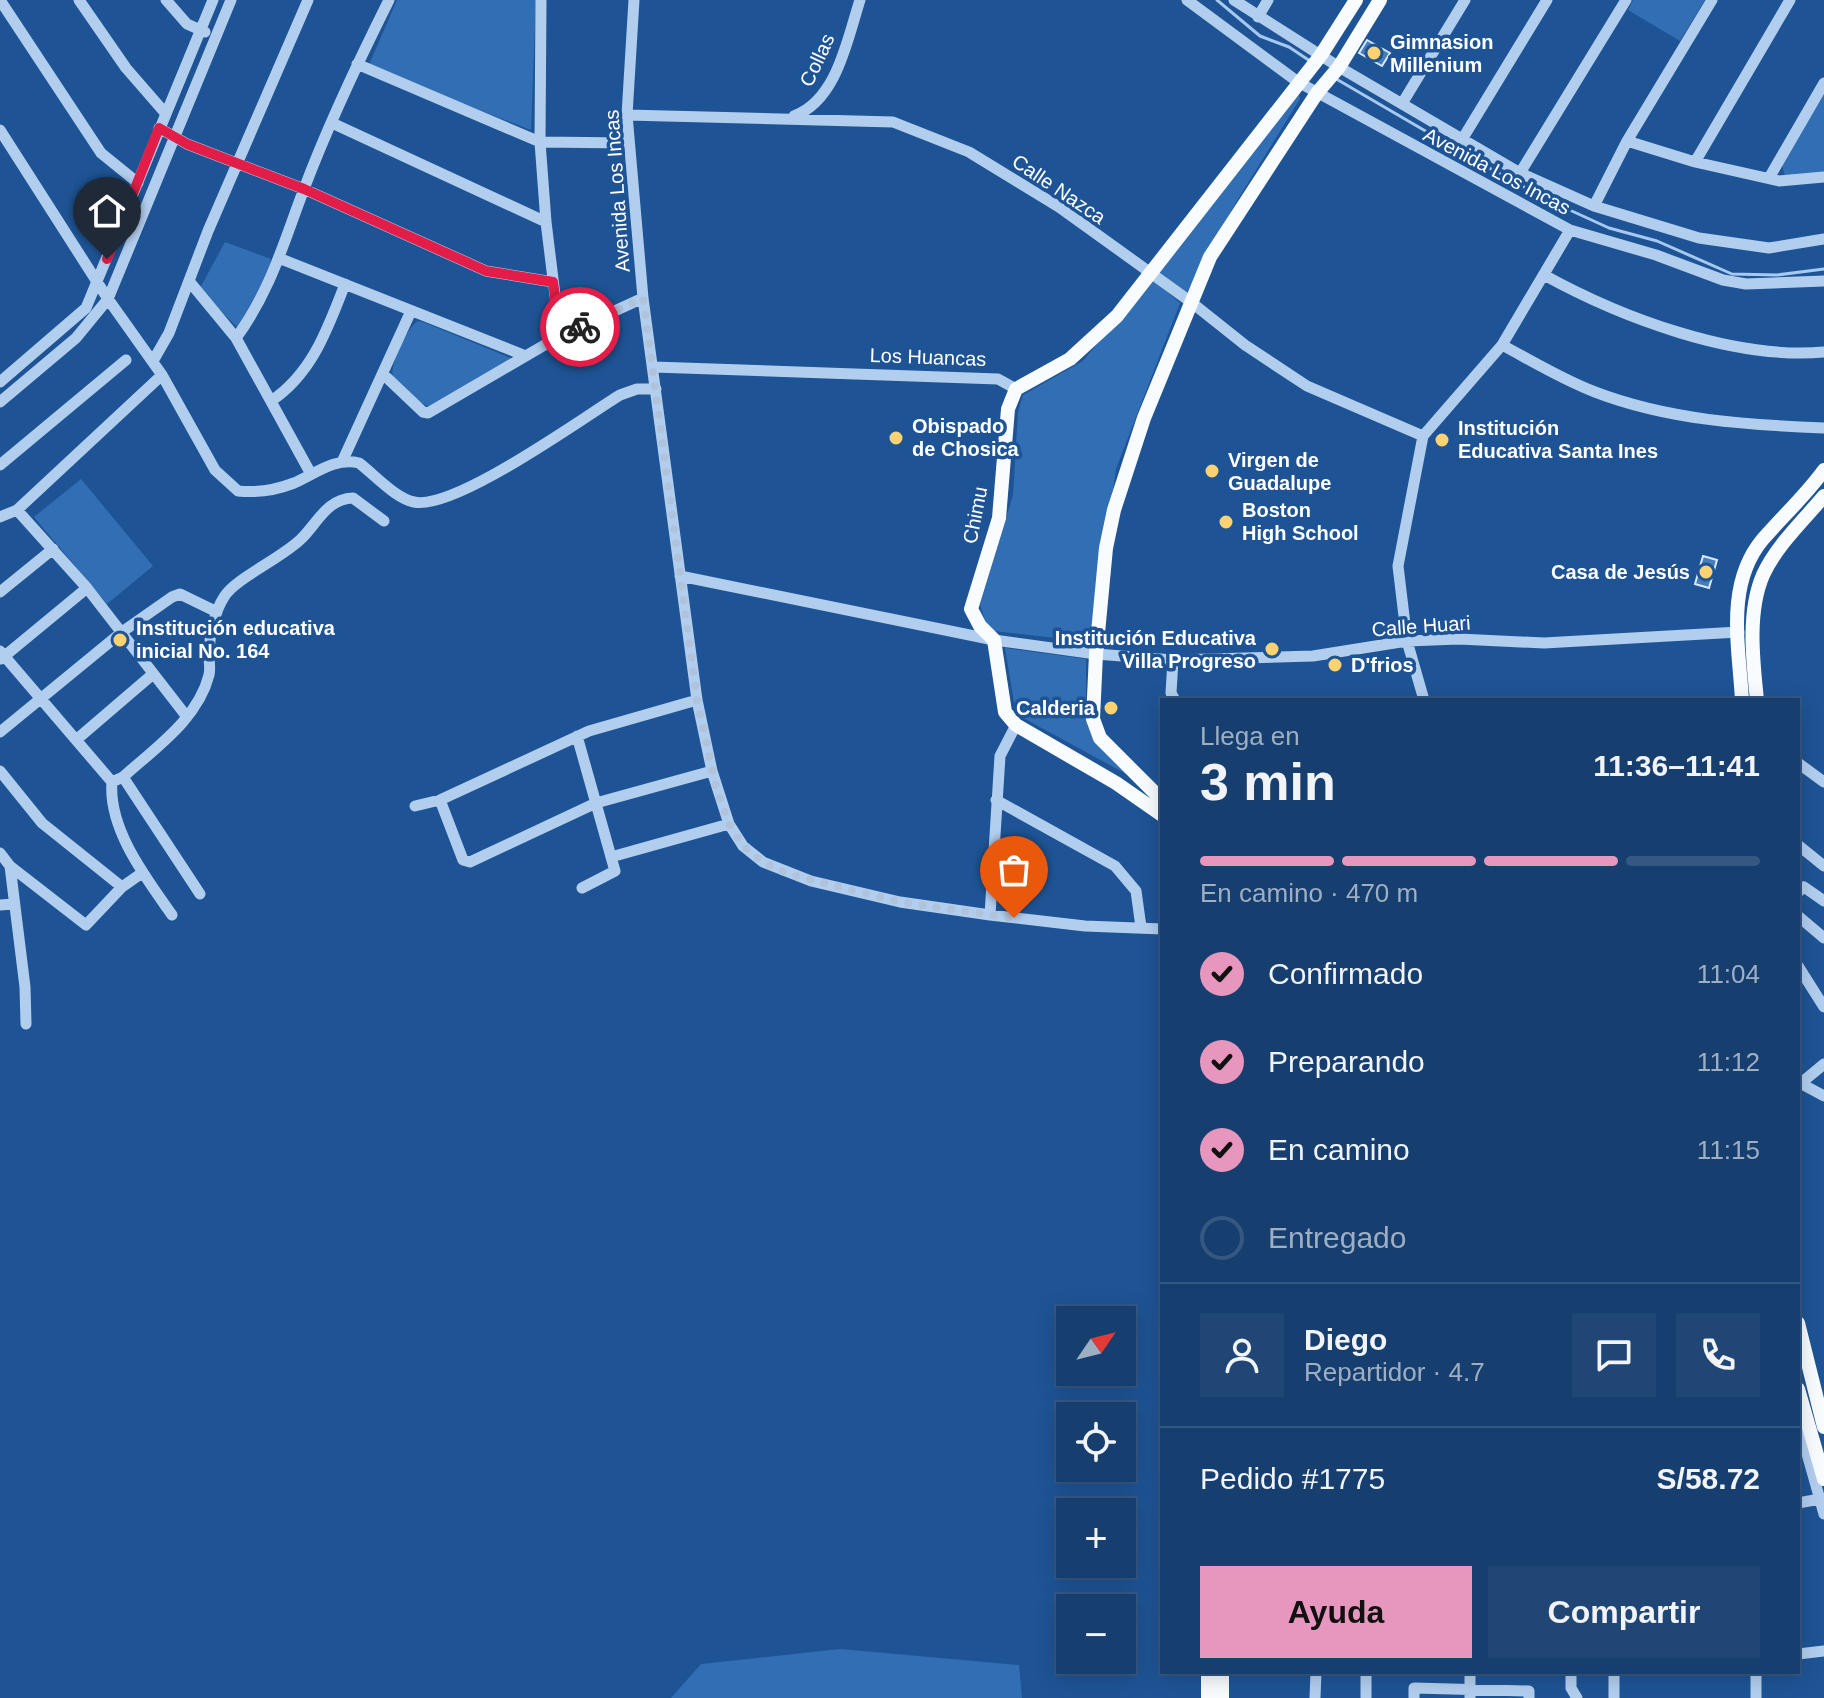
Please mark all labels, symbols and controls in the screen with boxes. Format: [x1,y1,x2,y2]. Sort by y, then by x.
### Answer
street label: Collas [795,30,839,90]
place label: Gimnasion Millenium [1390,31,1493,76]
marker: Gimnasion Millenium [1365,44,1383,62]
street label: Avenida Los Incas [600,109,634,273]
street label: Avenida Los Incas [1420,123,1574,219]
street label: Calle Nazca [1008,150,1111,229]
pin [73,177,141,259]
icon: home [85,189,129,233]
courier [540,287,620,367]
icon: bike [558,305,602,349]
street label: Los Huancas [869,344,987,370]
place label: Obispado de Chosica [912,415,1020,460]
place label: Institución Educativa Santa Ines [1458,417,1658,462]
marker: Obispado de Chosica [887,429,905,447]
marker: Institución Educativa Santa Ines [1433,431,1451,449]
place label: Virgen de Guadalupe [1228,449,1331,494]
marker: Virgen de Guadalupe [1203,462,1221,480]
street label: Chimu [959,485,991,545]
place label: Boston High School [1242,499,1359,544]
marker: Boston High School [1217,513,1235,531]
place label: Casa de Jesús [1551,561,1690,583]
marker: Casa de Jesús [1697,563,1715,581]
street label: Calle Huari [1371,612,1471,640]
place label: Institución educativa inicial No. 164 [136,617,336,662]
place label: Institución Educativa Villa Progreso [1055,627,1257,672]
marker: Institución educativa inicial No. 164 [111,631,129,649]
marker: Institución Educativa Villa Progreso [1263,640,1281,658]
place label: D'frios [1351,654,1414,676]
marker: D'frios [1326,656,1344,674]
place label: Calderia [1016,697,1096,719]
marker: Calderia [1102,699,1120,717]
text: Llega en [1200,721,1300,751]
text: 11:36–11:41 [1593,749,1760,782]
text: 3 min [1200,753,1336,811]
pin [980,836,1048,918]
icon: bag [992,848,1036,892]
text: En camino · 470 m [1200,878,1418,908]
icon: check [1200,952,1244,996]
text: Confirmado [1268,957,1423,990]
text: 11:04 [1697,959,1760,989]
icon: check [1200,1040,1244,1084]
text: Preparando [1268,1045,1425,1078]
text: 11:12 [1697,1047,1760,1077]
icon: check [1200,1128,1244,1172]
text: En camino [1268,1133,1410,1166]
text: 11:15 [1697,1135,1760,1165]
text: Entregado [1268,1221,1406,1254]
north arrow [1056,1306,1136,1386]
map controls [1056,1306,1136,1674]
button: person [1200,1313,1284,1397]
button: chat [1572,1313,1656,1397]
button: phone [1676,1313,1760,1397]
text: Diego [1304,1323,1387,1356]
text: Repartidor · 4.7 [1304,1357,1485,1387]
button: locate [1056,1402,1136,1482]
text: Pedido #1775 [1200,1462,1385,1495]
text: S/58.72 [1657,1462,1760,1495]
button: + [1056,1498,1136,1578]
button: Ayuda [1200,1566,1472,1658]
button: Compartir [1488,1566,1760,1658]
button: − [1056,1594,1136,1674]

